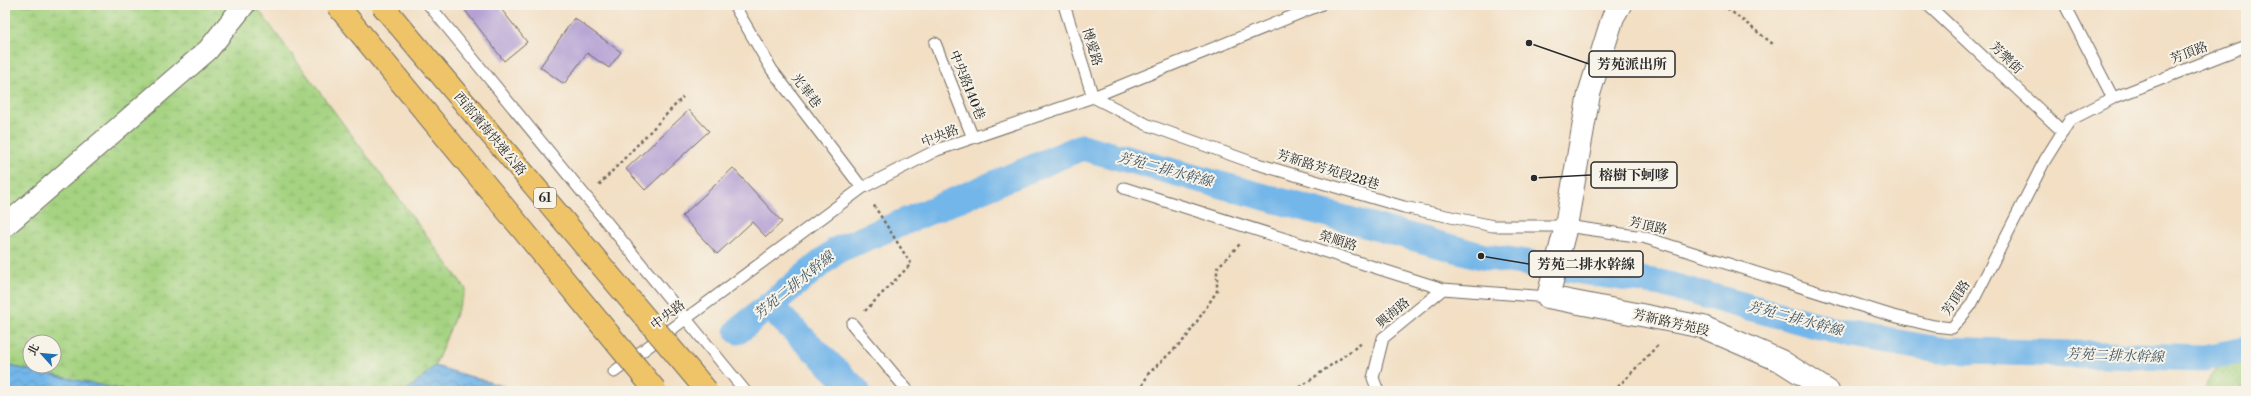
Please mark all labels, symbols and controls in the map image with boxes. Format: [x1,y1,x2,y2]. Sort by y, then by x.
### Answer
street label: 博愛路 [1079,26,1105,68]
street label: 芳樂街 [1986,39,2026,77]
street label: 芳頂路 [2168,39,2210,67]
street label: 中央路140巷 [946,48,988,122]
callout: 芳苑派出所 [1589,51,1675,77]
text: 芳苑派出所 [1597,56,1667,74]
street label: 光華巷 [788,71,824,111]
street label: 西部濱海快速公路 [450,89,530,179]
street label: 中央路 [919,122,961,150]
street label: 芳新路芳苑段28巷 [1275,147,1381,193]
water label: 芳苑二排水幹線 [1115,149,1217,192]
callout: 榕樹下蚵嗲 [1591,162,1677,188]
text: 榕樹下蚵嗲 [1599,167,1669,185]
road number: 61 [534,188,556,208]
street label: 芳頂路 [1627,214,1669,238]
street label: 榮順路 [1317,227,1359,255]
water label: 芳苑二排水幹線 [750,247,839,324]
callout: 芳苑二排水幹線 [1529,251,1643,277]
text: 芳苑二排水幹線 [1537,256,1635,274]
street label: 芳頂路 [1938,277,1974,319]
street label: 興海路 [1373,294,1413,332]
street label: 中央路 [648,297,688,333]
water label: 芳苑二排水幹線 [1745,298,1847,341]
street label: 芳新路芳苑段 [1631,306,1711,340]
north arrow [22,334,62,374]
text: 北 [25,342,43,358]
water label: 芳苑二排水幹線 [2066,345,2166,367]

